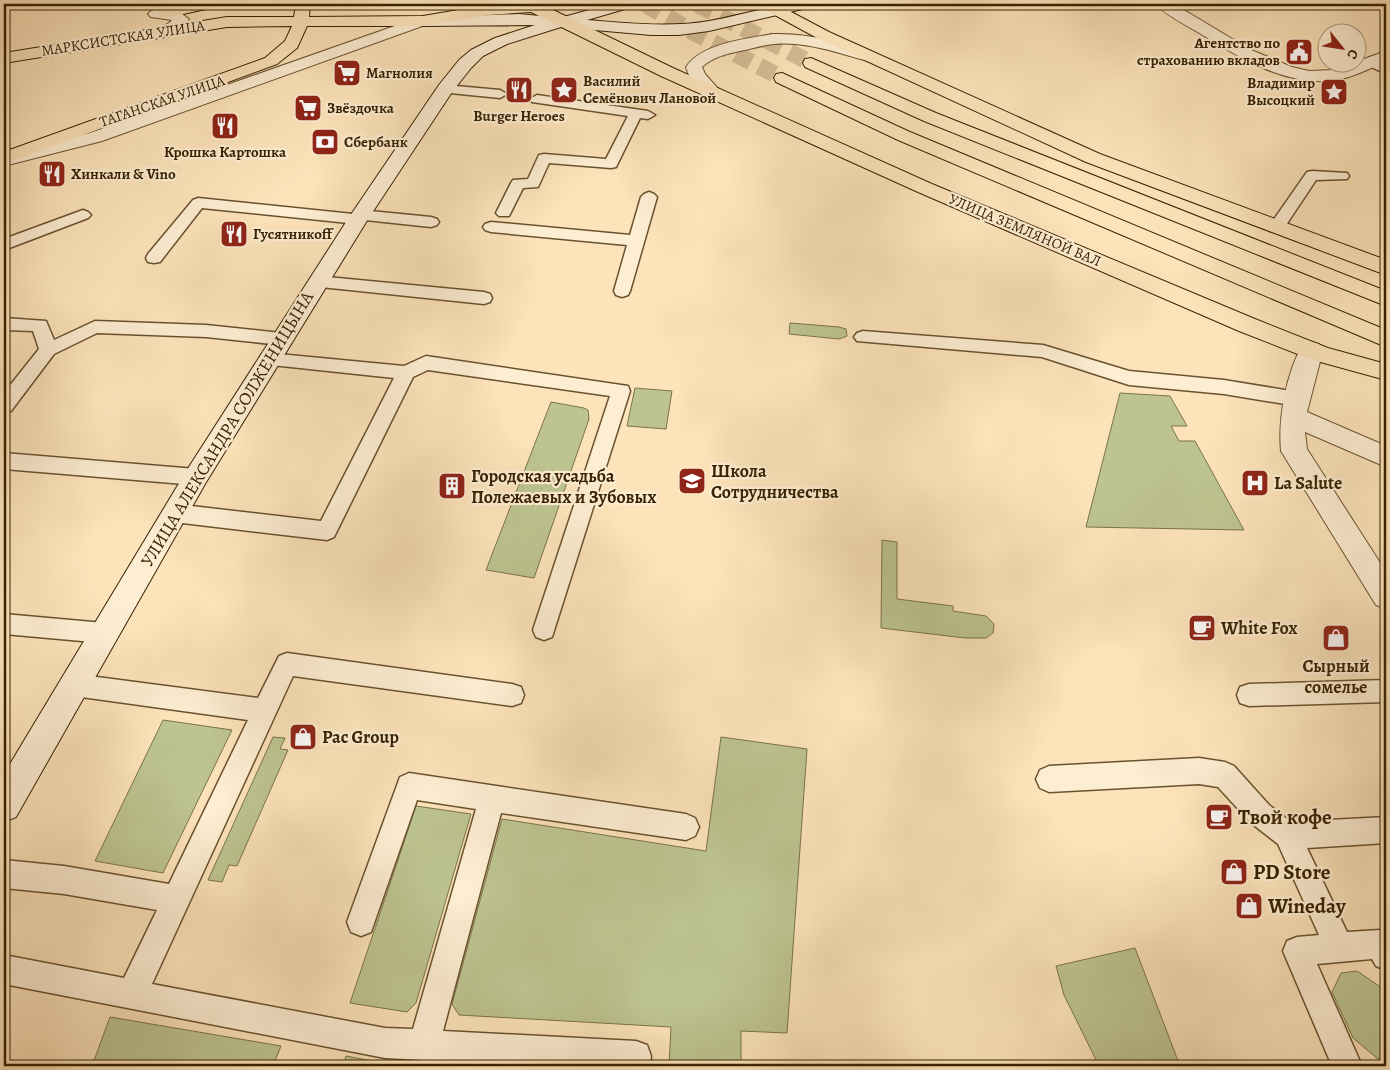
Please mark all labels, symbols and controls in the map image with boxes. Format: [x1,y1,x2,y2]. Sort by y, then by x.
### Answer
street label: МАРКСИСТСКАЯ УЛИЦА [40,15,206,61]
north arrow [1318,22,1368,72]
place label: Агентство по страхованию вкладов [1137,33,1280,70]
public building icon: Агентство по страхованию вкладов [1284,37,1314,67]
text: С [1342,46,1363,63]
supermarket icon: Магнолия [332,58,362,88]
place label: Магнолия [366,63,433,83]
street label: ТАГАНСКАЯ УЛИЦА [97,70,228,132]
place label: Василий Семёнович Лановой [583,71,716,108]
place label: Владимир Высоцкий [1247,73,1315,110]
restaurant icon: Burger Heroes [504,75,534,105]
place icon: Василий Семёнович Лановой [549,75,579,105]
place icon: Владимир Высоцкий [1319,77,1349,107]
supermarket icon: Звёздочка [293,93,323,123]
place label: Звёздочка [327,98,395,118]
place label: Burger Heroes [473,106,565,126]
restaurant icon: Крошка Картошка [210,111,240,141]
bank icon: Сбербанк [310,127,340,157]
place label: Сбербанк [344,132,408,152]
place label: Крошка Картошка [164,142,287,162]
restaurant icon: Хинкали & Vino [37,159,67,189]
place label: Хинкали & Vino [71,164,176,184]
street label: УЛИЦА ЗЕМЛЯНОЙ ВАЛ [946,189,1104,271]
restaurant icon: Гусятникоff [219,219,249,249]
place label: Гусятникоff [253,224,334,244]
street label: УЛИЦА АЛЕКСАНДРА СОЛЖЕНИЦЫНА [135,286,319,571]
place label: Школа Сотрудничества [711,459,839,504]
place label: Городская усадьба Полежаевых и Зубовых [471,464,657,509]
school or university icon: Школа Сотрудничества [677,466,707,496]
hospital icon: La Salute [1240,468,1270,498]
building icon: Городская усадьба Полежаевых и Зубовых [437,471,467,501]
place label: La Salute [1274,471,1342,495]
cafe icon: White Fox [1187,613,1217,643]
place label: White Fox [1220,616,1297,640]
shop icon: Сырный сомелье [1321,623,1351,653]
place label: Сырный сомелье [1302,654,1370,699]
shop icon: Pac Group [288,722,318,752]
place label: Pac Group [322,725,399,749]
cafe icon: Твой кофе [1204,802,1234,832]
place label: Твой кофе [1238,803,1332,831]
shop icon: PD Store [1219,857,1249,887]
place label: PD Store [1253,858,1331,886]
shop icon: Wineday [1234,891,1264,921]
place label: Wineday [1267,892,1347,920]

